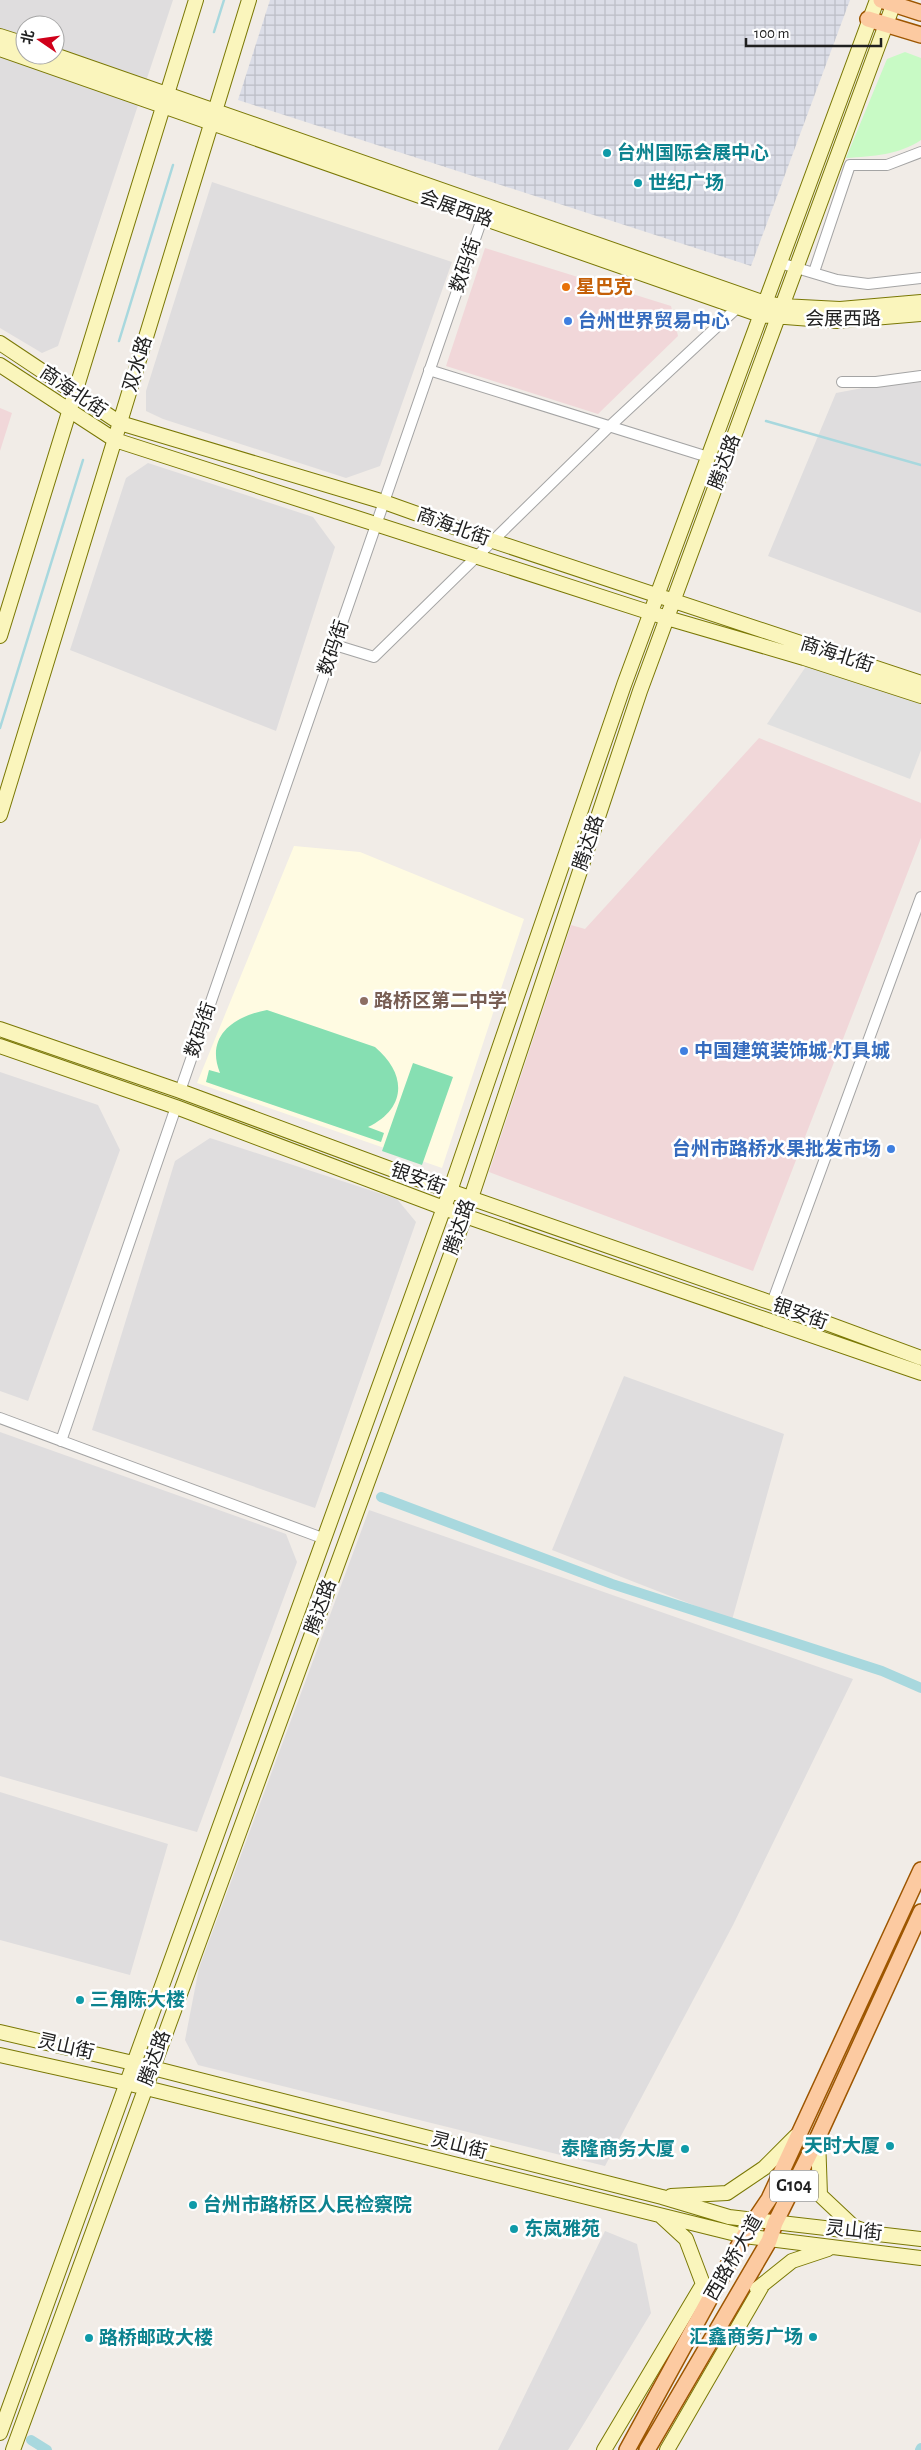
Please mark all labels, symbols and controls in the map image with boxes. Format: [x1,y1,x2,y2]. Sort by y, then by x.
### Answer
north arrow [15,15,65,65]
scale bar [746,15,881,47]
text: 100 m [754,26,789,41]
text: 北 [19,29,37,46]
place label: 台州国际会展中心 [617,142,769,163]
marker: 台州国际会展中心 [601,147,613,159]
place label: 世纪广场 [648,172,724,193]
marker: 世纪广场 [632,177,644,189]
street label: 会展西路 [417,187,495,230]
street label: 数码街 [447,235,484,295]
place label: 星巴克 [576,277,633,297]
marker: 星巴克 [560,281,572,293]
street label: 会展西路 [805,309,881,329]
place label: 台州世界贸易中心 [578,310,730,331]
marker: 台州世界贸易中心 [562,315,574,327]
street label: 双水路 [120,334,155,394]
street label: 商海北街 [36,361,111,421]
street label: 腾达路 [705,432,744,492]
street label: 商海北街 [414,503,493,549]
street label: 数码街 [315,618,352,678]
street label: 商海北街 [798,632,877,676]
street label: 腾达路 [570,813,607,873]
place label: 路桥区第二中学 [374,990,507,1011]
marker: 路桥区第二中学 [358,995,370,1007]
street label: 数码街 [182,1000,219,1060]
place label: 中国建筑装饰城-灯具城 [694,1040,890,1061]
marker: 中国建筑装饰城-灯具城 [678,1045,690,1057]
place label: 台州市路桥水果批发市场 [672,1138,881,1159]
marker: 台州市路桥水果批发市场 [885,1143,897,1155]
street label: 银安街 [388,1158,449,1198]
street label: 腾达路 [441,1197,478,1257]
street label: 银安街 [770,1293,831,1333]
street label: 腾达路 [301,1577,340,1637]
place label: 三角陈大楼 [90,1989,185,2010]
marker: 三角陈大楼 [74,1994,86,2006]
street label: 腾达路 [135,2028,174,2088]
street label: 灵山街 [36,2030,96,2063]
street label: 灵山街 [429,2129,489,2162]
place label: 天时大厦 [804,2136,880,2156]
place label: 泰隆商务大厦 [561,2138,675,2159]
marker: 天时大厦 [884,2140,896,2152]
marker: 泰隆商务大厦 [679,2143,691,2155]
road number: G104 [770,2170,818,2202]
place label: 台州市路桥区人民检察院 [203,2194,412,2215]
marker: 台州市路桥区人民检察院 [187,2199,199,2211]
street label: 西路桥大道 [701,2212,766,2304]
place label: 东岚雅苑 [524,2218,600,2239]
street label: 灵山街 [825,2218,883,2243]
marker: 东岚雅苑 [508,2223,520,2235]
place label: 汇鑫商务广场 [689,2326,803,2347]
place label: 路桥邮政大楼 [99,2327,213,2348]
marker: 汇鑫商务广场 [807,2331,819,2343]
marker: 路桥邮政大楼 [83,2332,95,2344]

